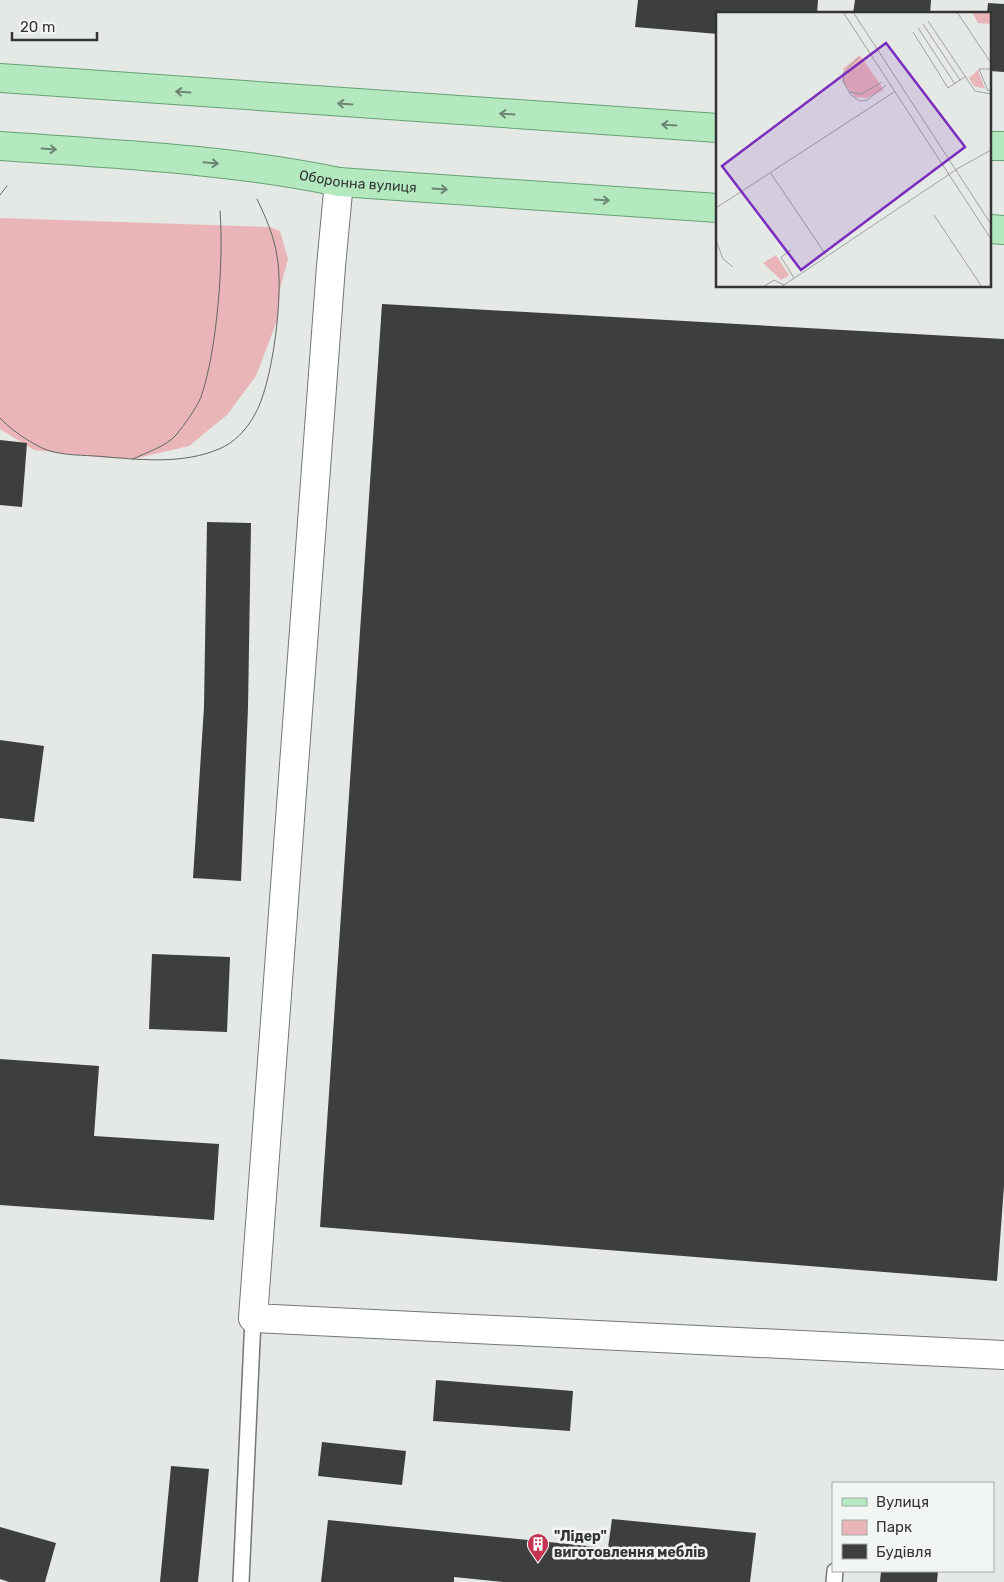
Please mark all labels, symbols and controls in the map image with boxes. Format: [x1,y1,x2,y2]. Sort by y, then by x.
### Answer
scale bar [12,10,98,42]
inset map [716,12,992,288]
text: 20 m [20,18,55,36]
one-way arrow [175,87,191,96]
one-way arrow [337,99,353,108]
one-way arrow [499,110,515,119]
one-way arrow [661,120,677,129]
one-way arrow [40,145,56,154]
one-way arrow [202,158,218,168]
street label: Оборонна вулиця [298,166,417,196]
one-way arrow [432,184,448,193]
one-way arrow [594,195,610,205]
legend [832,1482,994,1572]
text: Вулиця [876,1493,929,1511]
text: Парк [876,1518,912,1536]
place label: "Лідер" виготовлення меблів [554,1528,706,1561]
building icon: "Лідер" виготовлення меблів [526,1532,550,1563]
text: Будівля [876,1543,932,1561]

